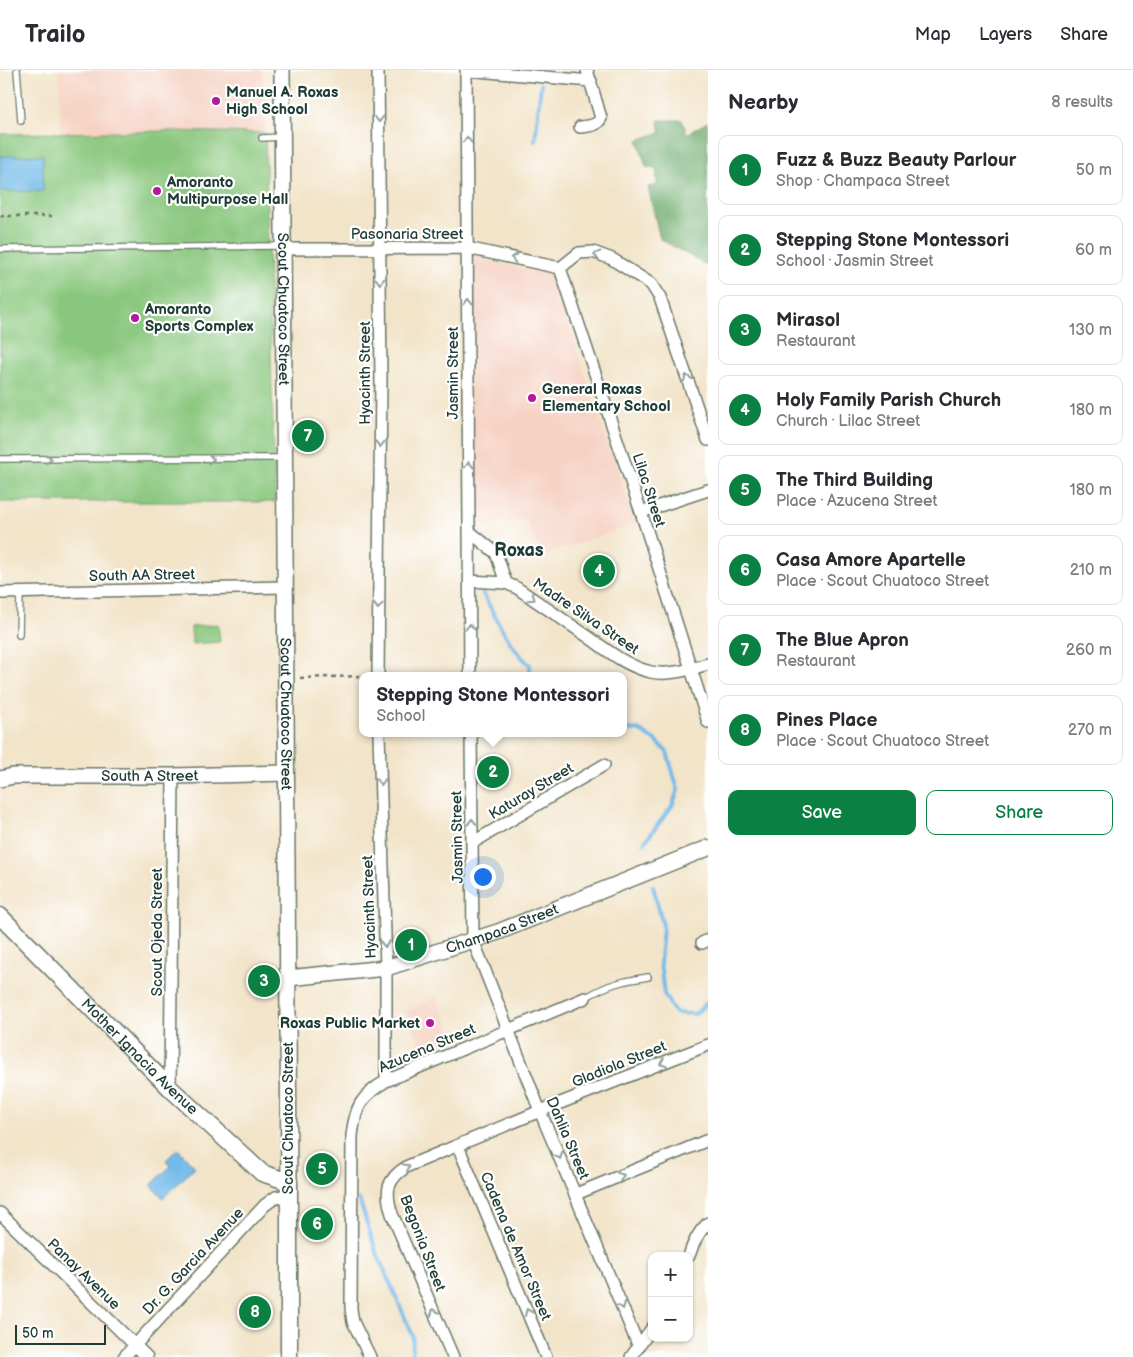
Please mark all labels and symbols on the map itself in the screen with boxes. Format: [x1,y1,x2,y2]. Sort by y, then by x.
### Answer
place label: Manuel A. Roxas High School [226,83,338,119]
marker: Manuel A. Roxas High School [210,95,222,107]
one-way arrow [374,115,384,123]
one-way arrow [462,135,472,143]
place label: Amoranto Multipurpose Hall [166,173,288,209]
marker: Amoranto Multipurpose Hall [151,185,163,197]
street label: Pasonaria Street [351,225,464,244]
street label: Scout Chuatoco Street [273,233,293,386]
one-way arrow [593,250,601,261]
one-way arrow [509,253,518,264]
one-way arrow [375,278,385,285]
one-way arrow [463,298,473,306]
place label: Amoranto Sports Complex [144,300,254,336]
marker: Amoranto Sports Complex [129,312,141,324]
street label: Hyacinth Street [356,321,375,425]
street label: Jasmin Street [444,326,463,419]
one-way arrow [682,374,692,382]
place label: General Roxas Elementary School [542,380,670,416]
marker: General Roxas Elementary School [526,392,538,404]
pin: 7 [292,417,324,455]
one-way arrow [375,440,385,448]
street label: Lilac Street [628,451,670,530]
one-way arrow [45,454,53,464]
one-way arrow [208,454,215,464]
one-way arrow [464,460,474,468]
district label: Roxas [494,540,544,561]
pin: 4 [583,552,615,590]
street label: South AA Street [89,565,196,586]
street label: Madre Silva Street [529,574,643,659]
one-way arrow [526,592,536,601]
one-way arrow [373,602,384,610]
one-way arrow [465,623,475,630]
street label: Scout Chuatoco Street [276,638,296,791]
pin: 2 [477,753,509,791]
street label: Katuray Street [486,759,577,824]
street label: South A Street [101,766,199,786]
one-way arrow [375,778,386,786]
street label: Jasmin Street [447,790,468,884]
one-way arrow [467,817,477,825]
street label: Hyacinth Street [358,854,381,959]
your location [470,864,496,890]
street label: Scout Ojeda Street [148,867,167,996]
street label: Champaca Street [443,900,562,958]
pin: 1 [395,926,427,964]
one-way arrow [380,941,390,949]
pin: 3 [248,962,280,1000]
street label: Mother Ignacia Avenue [77,995,202,1119]
place label: Roxas Public Market [280,1014,420,1033]
marker: Roxas Public Market [424,1017,436,1029]
street label: Azucena Street [376,1019,479,1077]
street label: Gladiola Street [569,1037,670,1092]
street label: Scout Chuatoco Street [279,1041,298,1194]
one-way arrow [659,1057,668,1067]
street label: Dahlia Street [542,1094,594,1183]
pin: 5 [306,1150,338,1188]
one-way arrow [553,1151,564,1160]
one-way arrow [402,1164,411,1174]
street label: Cadena de Amor Street [476,1169,556,1324]
one-way arrow [616,1172,625,1182]
street label: Begonia Street [395,1192,450,1294]
street label: Dr. G. Garcia Avenue [139,1204,248,1319]
pin: 6 [301,1205,333,1243]
street label: Panay Avenue [43,1235,124,1314]
pin: 8 [239,1293,271,1331]
one-way arrow [615,1301,626,1310]
one-way arrow [429,1308,440,1317]
one-way arrow [523,1308,534,1317]
scale bar [15,1322,106,1345]

